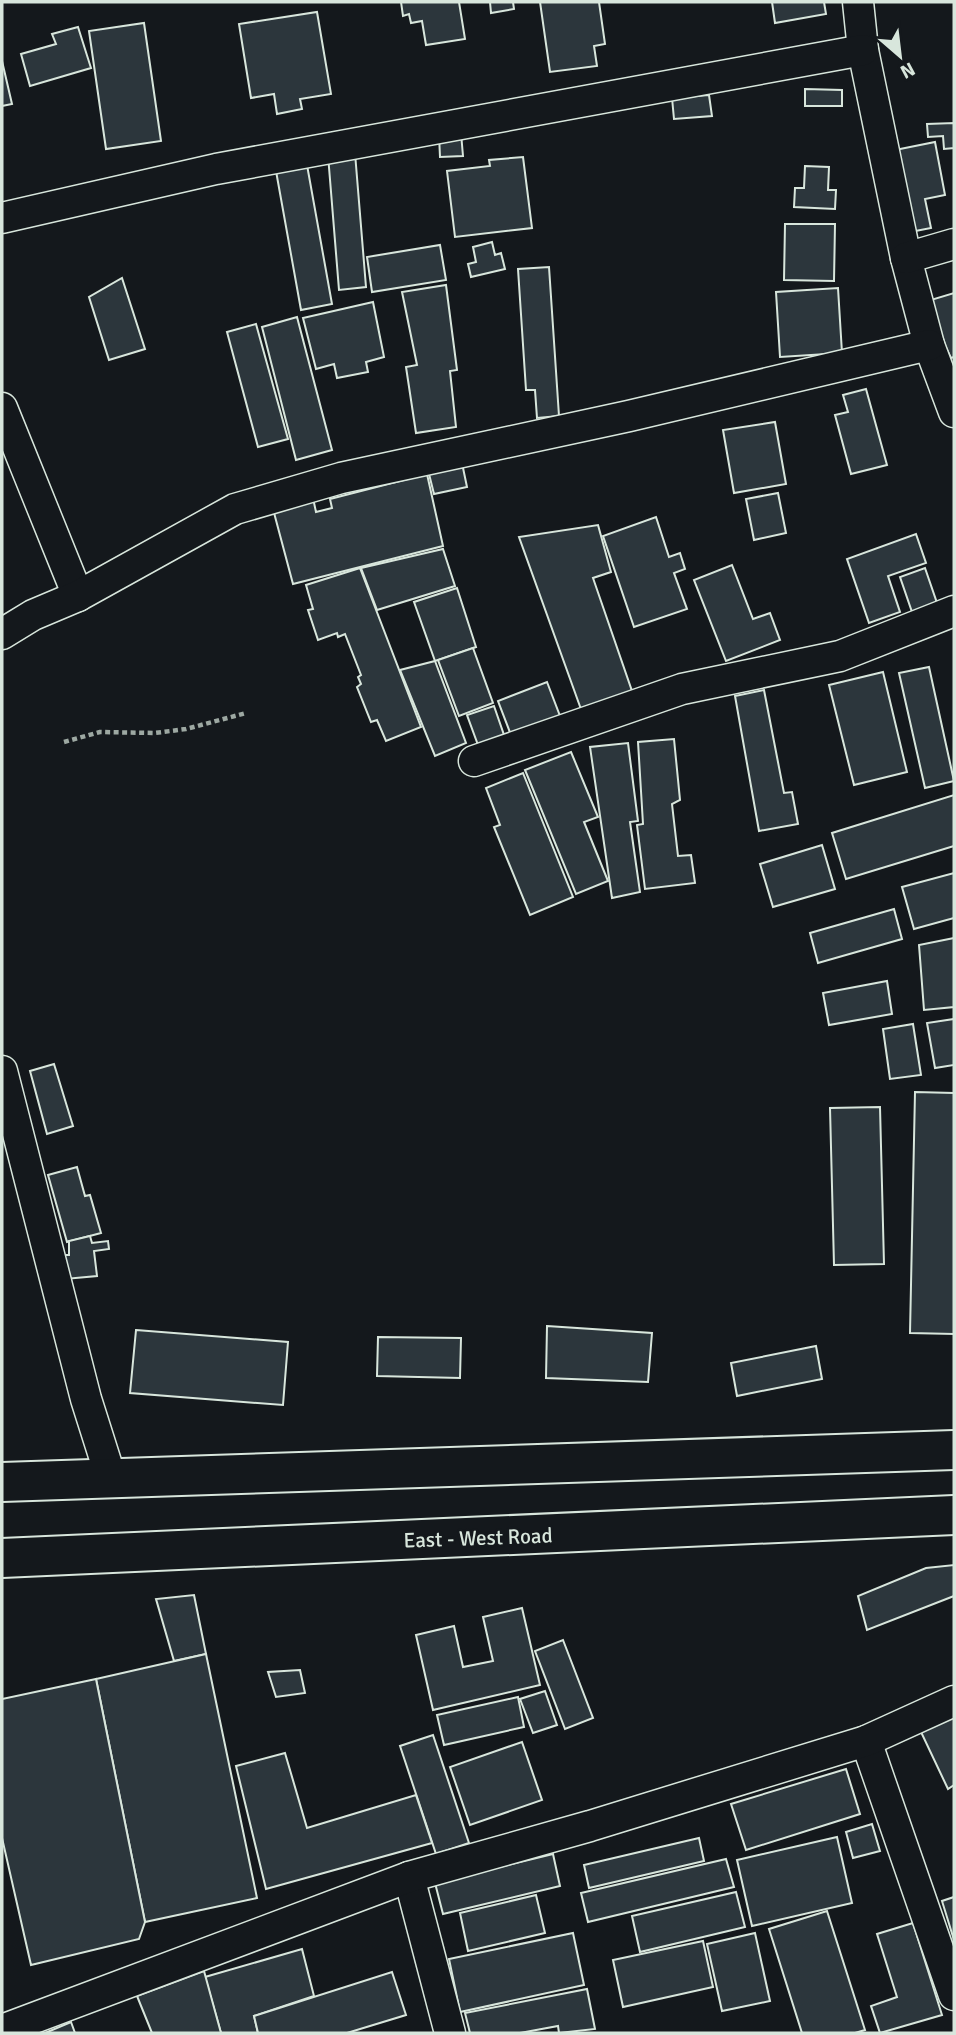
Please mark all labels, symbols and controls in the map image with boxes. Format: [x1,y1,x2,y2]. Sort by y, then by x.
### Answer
north arrow [865,21,935,91]
text: N [896,56,919,84]
street label: East - West Road [403,1522,553,1554]

